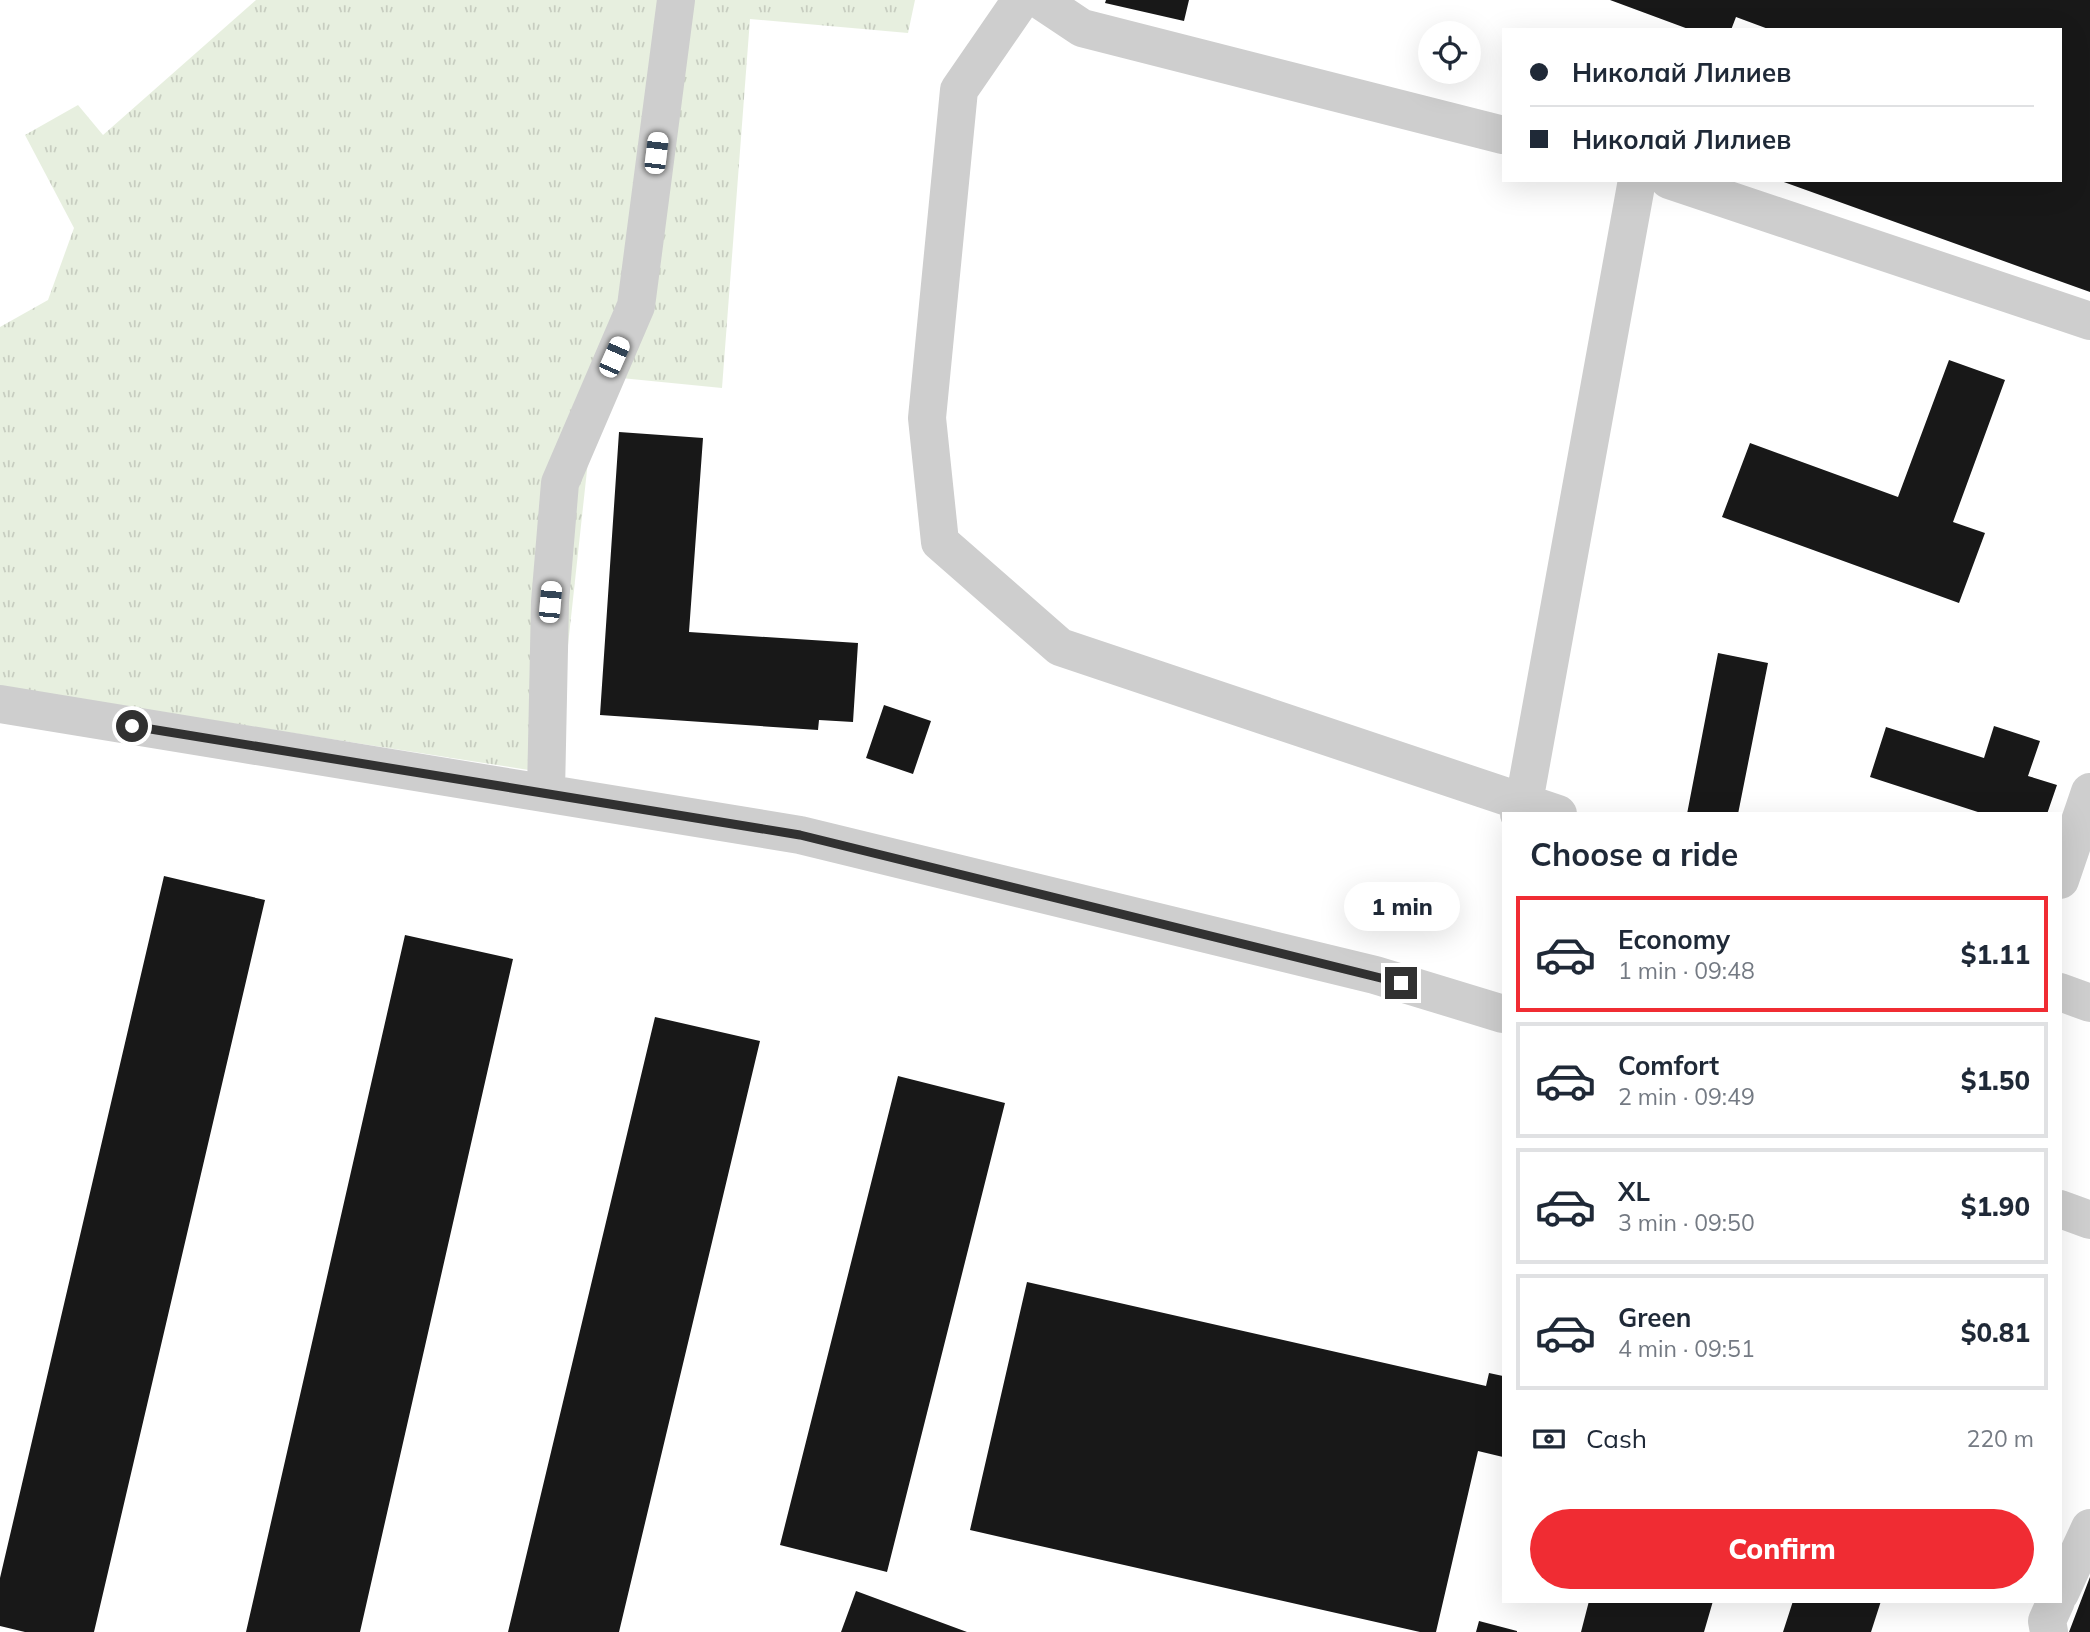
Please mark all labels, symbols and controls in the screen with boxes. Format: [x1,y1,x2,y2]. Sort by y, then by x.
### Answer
map controls [1418,21,1481,84]
button: locate [1418,21,1481,84]
text: Николай Лилиев [1572,56,1791,89]
text: Николай Лилиев [1572,123,1791,156]
car [644,131,669,175]
car [596,334,633,380]
car [538,580,563,624]
route start [116,710,148,742]
text: Choose a ride [1530,834,1738,874]
callout: 1 min [1343,881,1459,930]
text: 1 min [1371,892,1433,921]
icon: car [1534,923,1597,986]
text: Economy [1618,923,1730,956]
text: $1.11 [1961,938,2030,971]
text: 1 min · 09:48 [1618,956,1755,985]
route end [1385,967,1417,999]
icon: car [1534,1049,1597,1112]
text: Comfort [1618,1049,1719,1082]
text: $1.50 [1961,1064,2030,1097]
text: 2 min · 09:49 [1618,1082,1755,1111]
icon: car [1534,1175,1597,1238]
text: XL [1618,1175,1650,1208]
text: $1.90 [1961,1190,2030,1223]
text: 3 min · 09:50 [1618,1208,1755,1237]
icon: car [1534,1301,1597,1364]
text: Green [1618,1301,1691,1334]
text: $0.81 [1961,1316,2030,1349]
text: 4 min · 09:51 [1618,1334,1755,1363]
icon: cash [1530,1420,1568,1458]
text: Cash [1586,1422,1647,1455]
text: 220 m [1966,1424,2034,1453]
button: Confirm [1530,1509,2034,1589]

